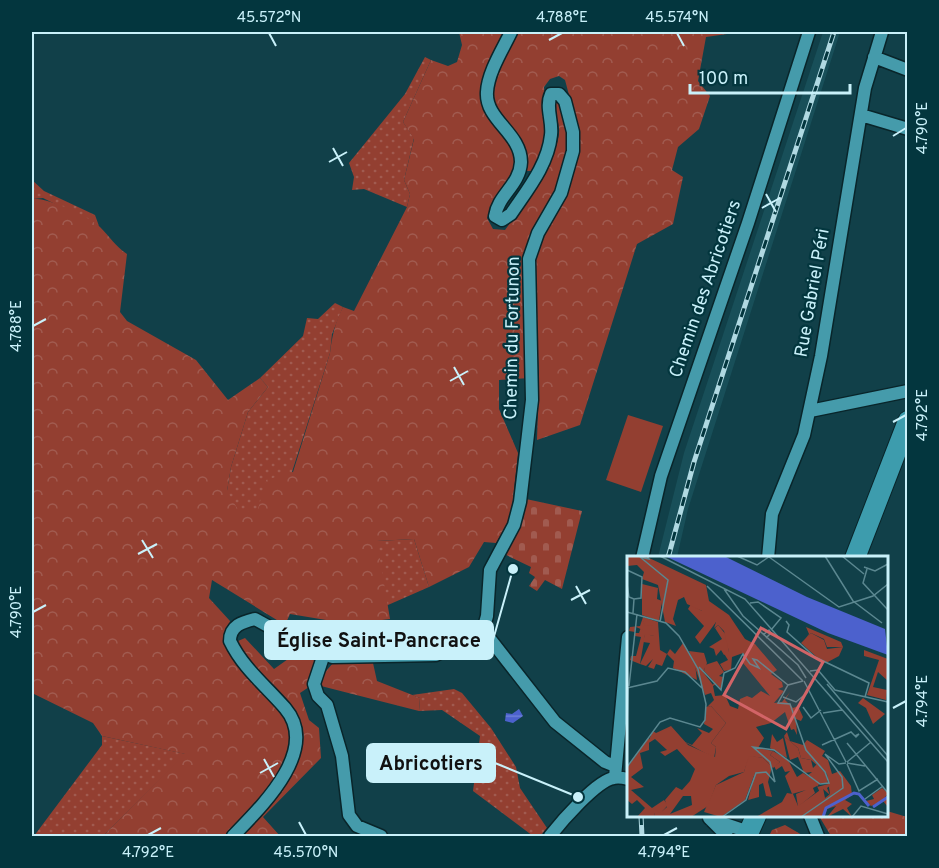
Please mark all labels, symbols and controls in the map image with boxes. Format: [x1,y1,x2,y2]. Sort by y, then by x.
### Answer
text: 45.572°N [237,9,301,28]
text: 4.788°E [536,9,588,28]
text: 45.574°N [645,9,709,28]
scale bar [690,57,850,95]
text: 100 m [699,68,748,91]
text: 4.790°E [914,102,933,154]
street label: Chemin des Abricotiers [665,197,747,381]
street label: Rue Gabriel Péri [790,227,836,359]
street label: Chemin du Fortunon [500,256,526,420]
text: 4.788°E [8,300,27,352]
text: 4.792°E [914,389,933,441]
inset map [627,556,888,817]
text: 4.790°E [8,586,27,638]
callout: Église Saint-Pancrace [265,621,493,659]
text: Église Saint-Pancrace [277,627,481,655]
text: 4.794°E [914,675,933,727]
callout: Abricotiers [367,744,495,782]
text: Abricotiers [379,752,483,778]
text: 4.792°E [122,844,174,863]
text: 45.570°N [274,844,338,863]
text: 4.794°E [638,844,690,863]

